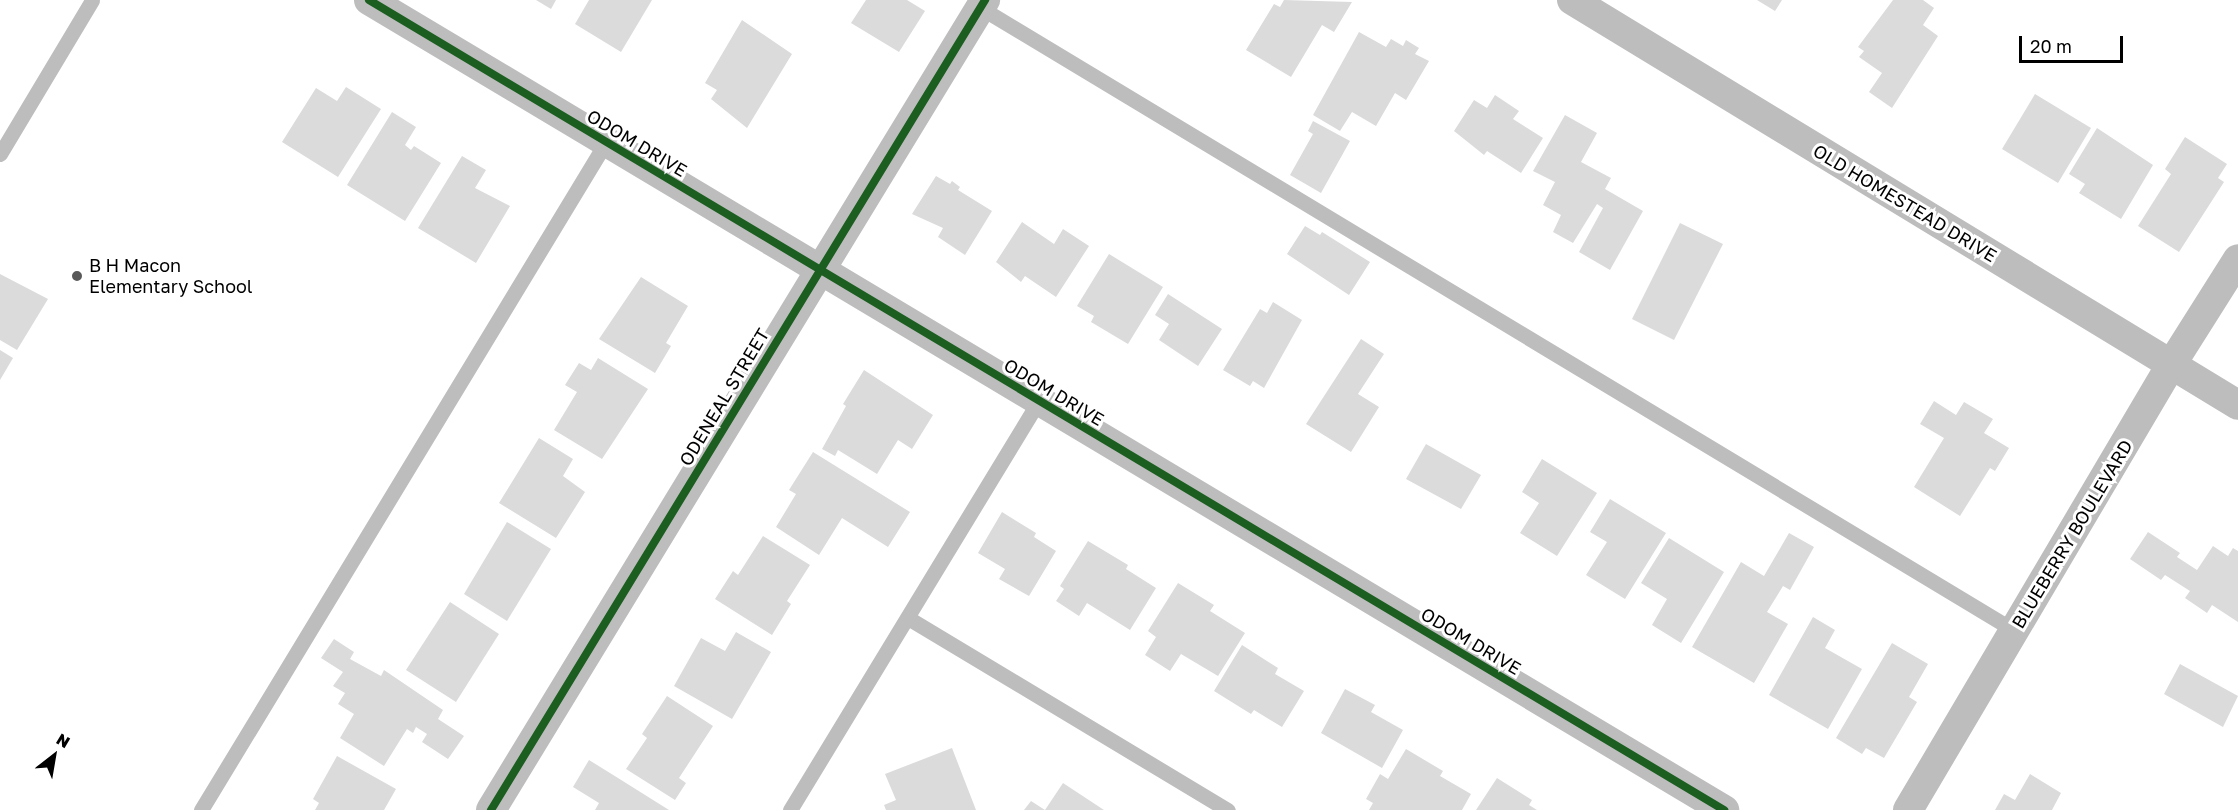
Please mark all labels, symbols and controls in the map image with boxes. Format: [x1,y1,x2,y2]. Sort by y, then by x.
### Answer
scale bar [2022,24,2126,62]
text: 20 m [2030,35,2072,57]
street label: ODOM DRIVE [583,105,691,181]
street label: OLD HOMESTEAD DRIVE [1809,140,2001,266]
place label: B H Macon Elementary School [89,255,253,298]
marker: B H Macon Elementary School [70,269,84,283]
street label: ODENEAL STREET [674,324,774,470]
street label: ODOM DRIVE [1000,354,1108,430]
street label: BLUEBERRY BOULEVARD [2007,436,2137,632]
street label: ODOM DRIVE [1417,603,1525,679]
north arrow [24,726,84,786]
text: N [53,729,74,752]

